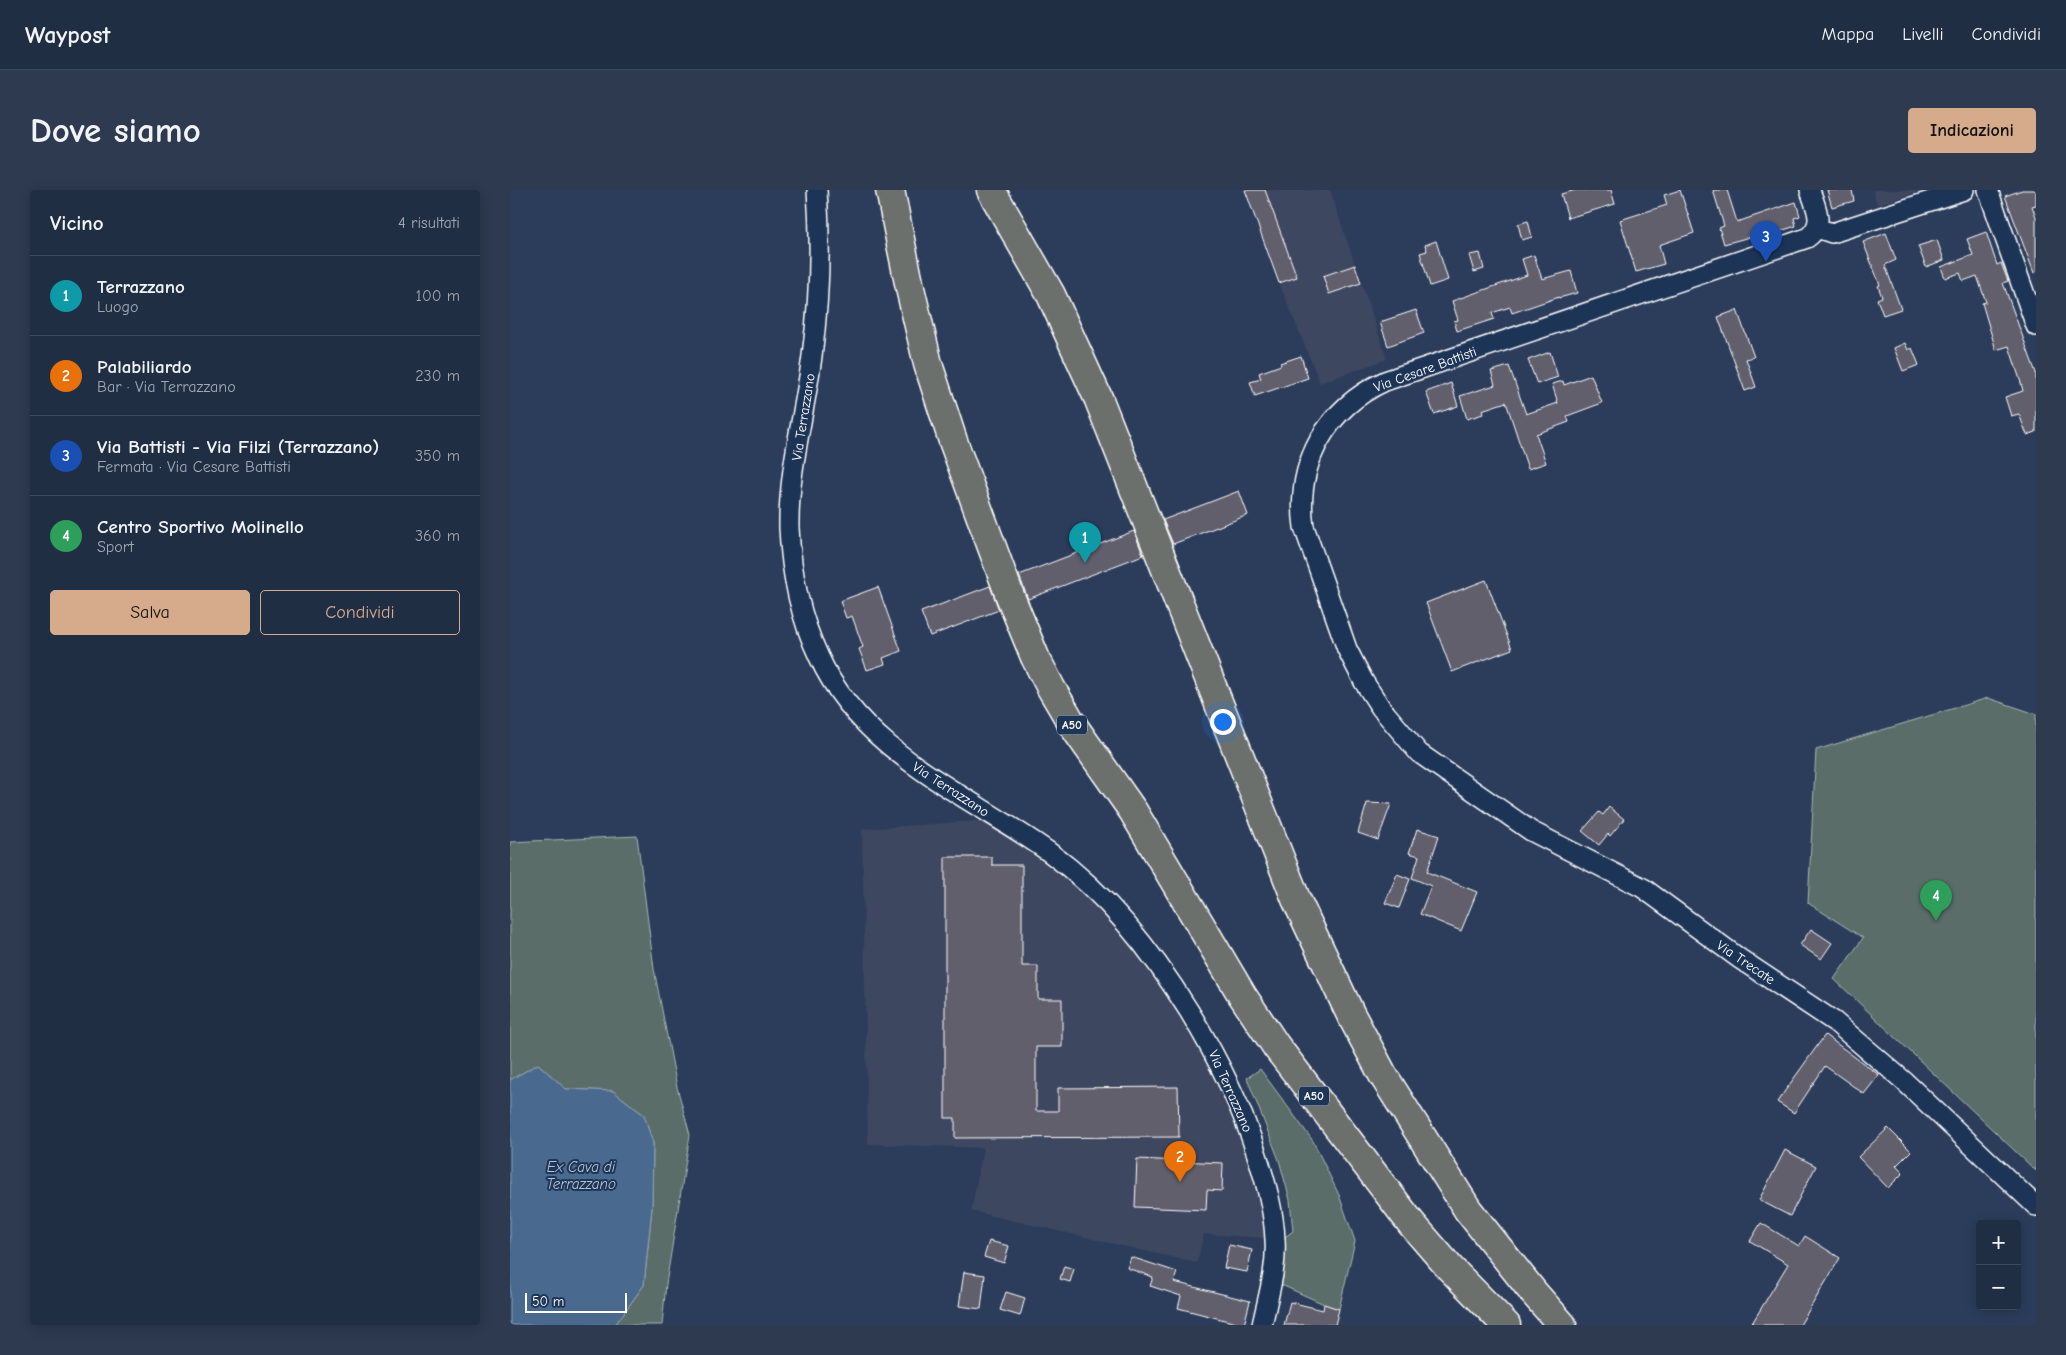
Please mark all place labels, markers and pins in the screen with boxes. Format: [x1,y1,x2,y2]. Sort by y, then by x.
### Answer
pin: 3 [1750,221,1782,262]
pin: 1 [1069,522,1101,563]
pin: 4 [1920,880,1952,921]
pin: 2 [1164,1141,1196,1182]

